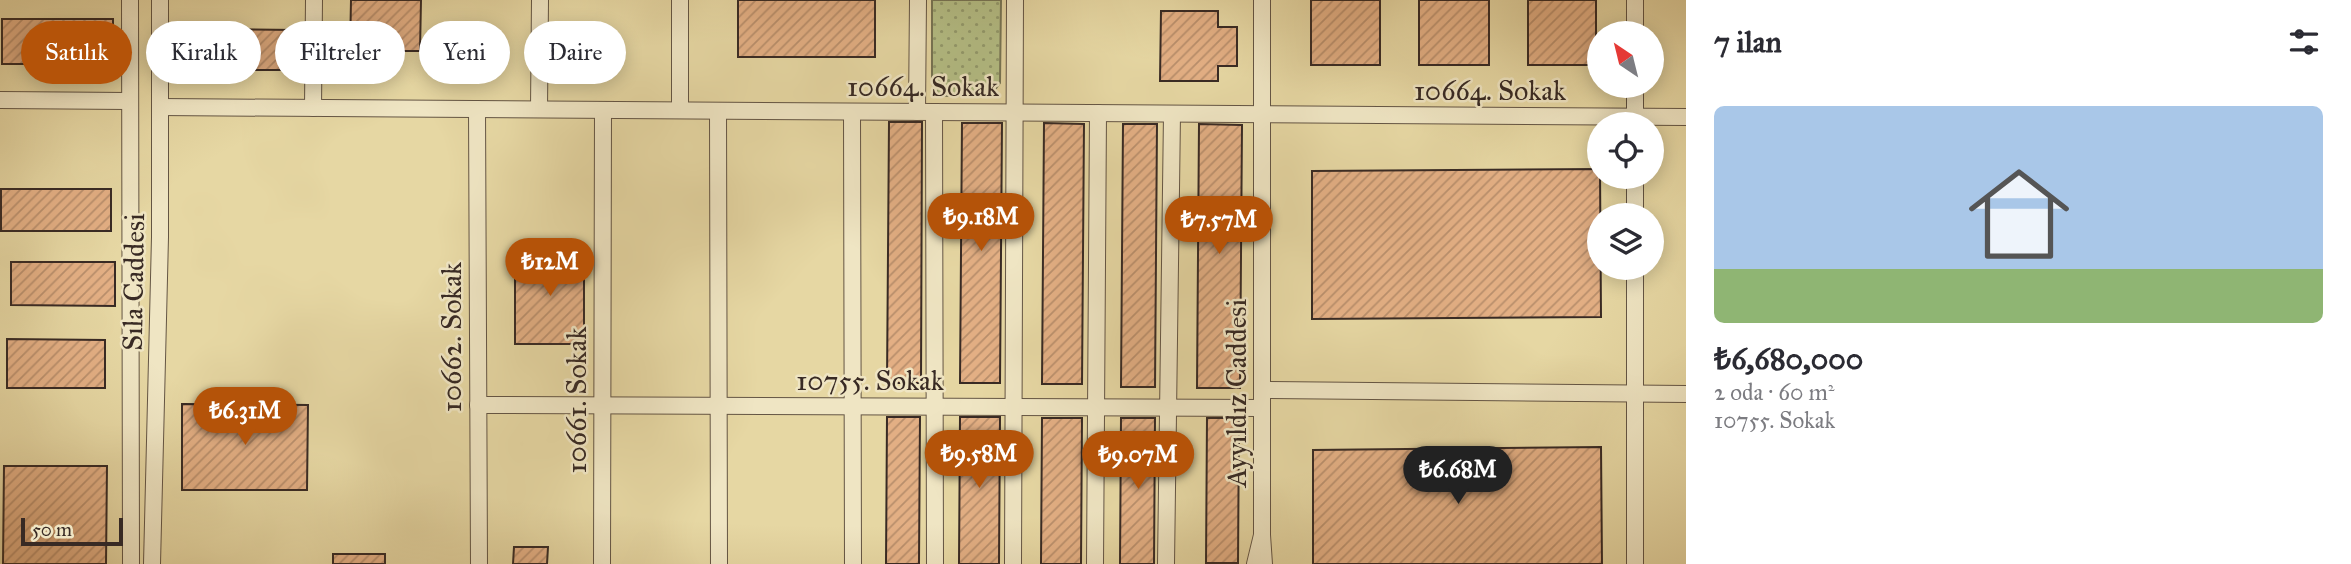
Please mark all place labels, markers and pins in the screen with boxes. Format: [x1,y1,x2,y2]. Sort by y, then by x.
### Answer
pin: ₺9.18M [924,194,1038,253]
pin: ₺7.57M [1162,196,1276,256]
pin: ₺12M [509,238,591,298]
pin: ₺6.31M [188,388,302,447]
pin: ₺9.58M [922,430,1036,490]
pin: ₺9.07M [1081,432,1195,491]
pin: ₺6.68M [1401,447,1515,506]

